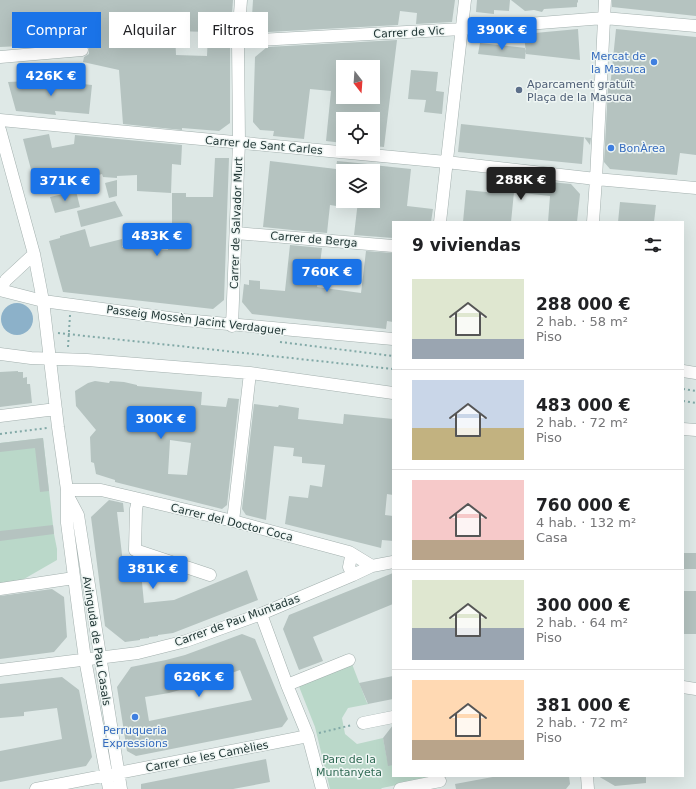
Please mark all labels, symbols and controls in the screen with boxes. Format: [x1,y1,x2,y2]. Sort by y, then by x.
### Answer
chip: Comprar [12,12,101,48]
chip: Alquilar [109,12,190,48]
chip: Filtros [198,12,268,48]
pin: 390K € [469,17,535,51]
text: 390K € [477,22,527,37]
street label: Carrer de Vic [373,24,445,41]
place label: Mercat de la Masuca [591,50,646,76]
marker: Mercat de la Masuca [649,57,659,67]
north arrow [336,60,380,104]
map controls [336,60,380,208]
pin: 426K € [18,63,84,97]
text: 426K € [26,68,76,83]
place label: Aparcament gratuït Plaça de la Masuca [527,78,635,104]
marker: Aparcament gratuït Plaça de la Masuca [514,85,524,95]
button: locate [336,112,380,156]
street label: Carrer de Sant Carles [205,134,324,157]
place label: BonÀrea [619,142,666,155]
marker: BonÀrea [606,143,616,153]
street label: Carrer de Salvador Murt [228,156,245,289]
button: layers [336,164,380,208]
pin: 288K € [488,167,554,201]
pin: 371K € [32,168,98,202]
text: 288K € [496,172,546,187]
text: 371K € [40,173,90,188]
pin: 483K € [124,223,190,257]
text: 483K € [132,228,182,243]
street label: Carrer de Berga [270,229,358,250]
icon: filters [642,234,664,256]
text: 9 viviendas [412,235,521,255]
pin: 760K € [294,259,360,293]
text: 760K € [302,264,352,279]
text: 288 000 € [536,294,631,314]
icon: home [444,295,492,343]
street label: Passeig Mossèn Jacint Verdaguer [106,303,287,338]
text: 2 hab. · 58 m² [536,314,628,329]
text: Piso [536,329,562,344]
text: 483 000 € [536,395,631,415]
icon: home [444,396,492,444]
pin: 300K € [128,406,194,440]
text: 300K € [136,411,186,426]
text: 2 hab. · 72 m² [536,415,628,430]
text: Piso [536,430,562,445]
text: 760 000 € [536,495,631,515]
icon: home [444,496,492,544]
street label: Carrer del Doctor Coca [169,501,294,544]
text: 4 hab. · 132 m² [536,515,636,530]
text: Casa [536,530,568,545]
pin: 381K € [120,556,186,590]
text: 381K € [128,561,178,576]
street label: Avinguda de Pau Casals [80,575,113,707]
street label: Carrer de Pau Muntadas [173,592,302,649]
text: 300 000 € [536,595,631,615]
icon: home [444,596,492,644]
text: 2 hab. · 64 m² [536,615,628,630]
text: Piso [536,630,562,645]
pin: 626K € [166,664,232,698]
text: 626K € [174,669,224,684]
text: 381 000 € [536,695,631,715]
icon: home [444,696,492,744]
marker: Perruqueria Expressions [130,712,140,722]
text: 2 hab. · 72 m² [536,715,628,730]
place label: Perruqueria Expressions [102,724,168,750]
text: Piso [536,730,562,745]
street label: Carrer de les Camèlies [145,738,270,775]
park label: Parc de la Muntanyeta [316,753,382,779]

